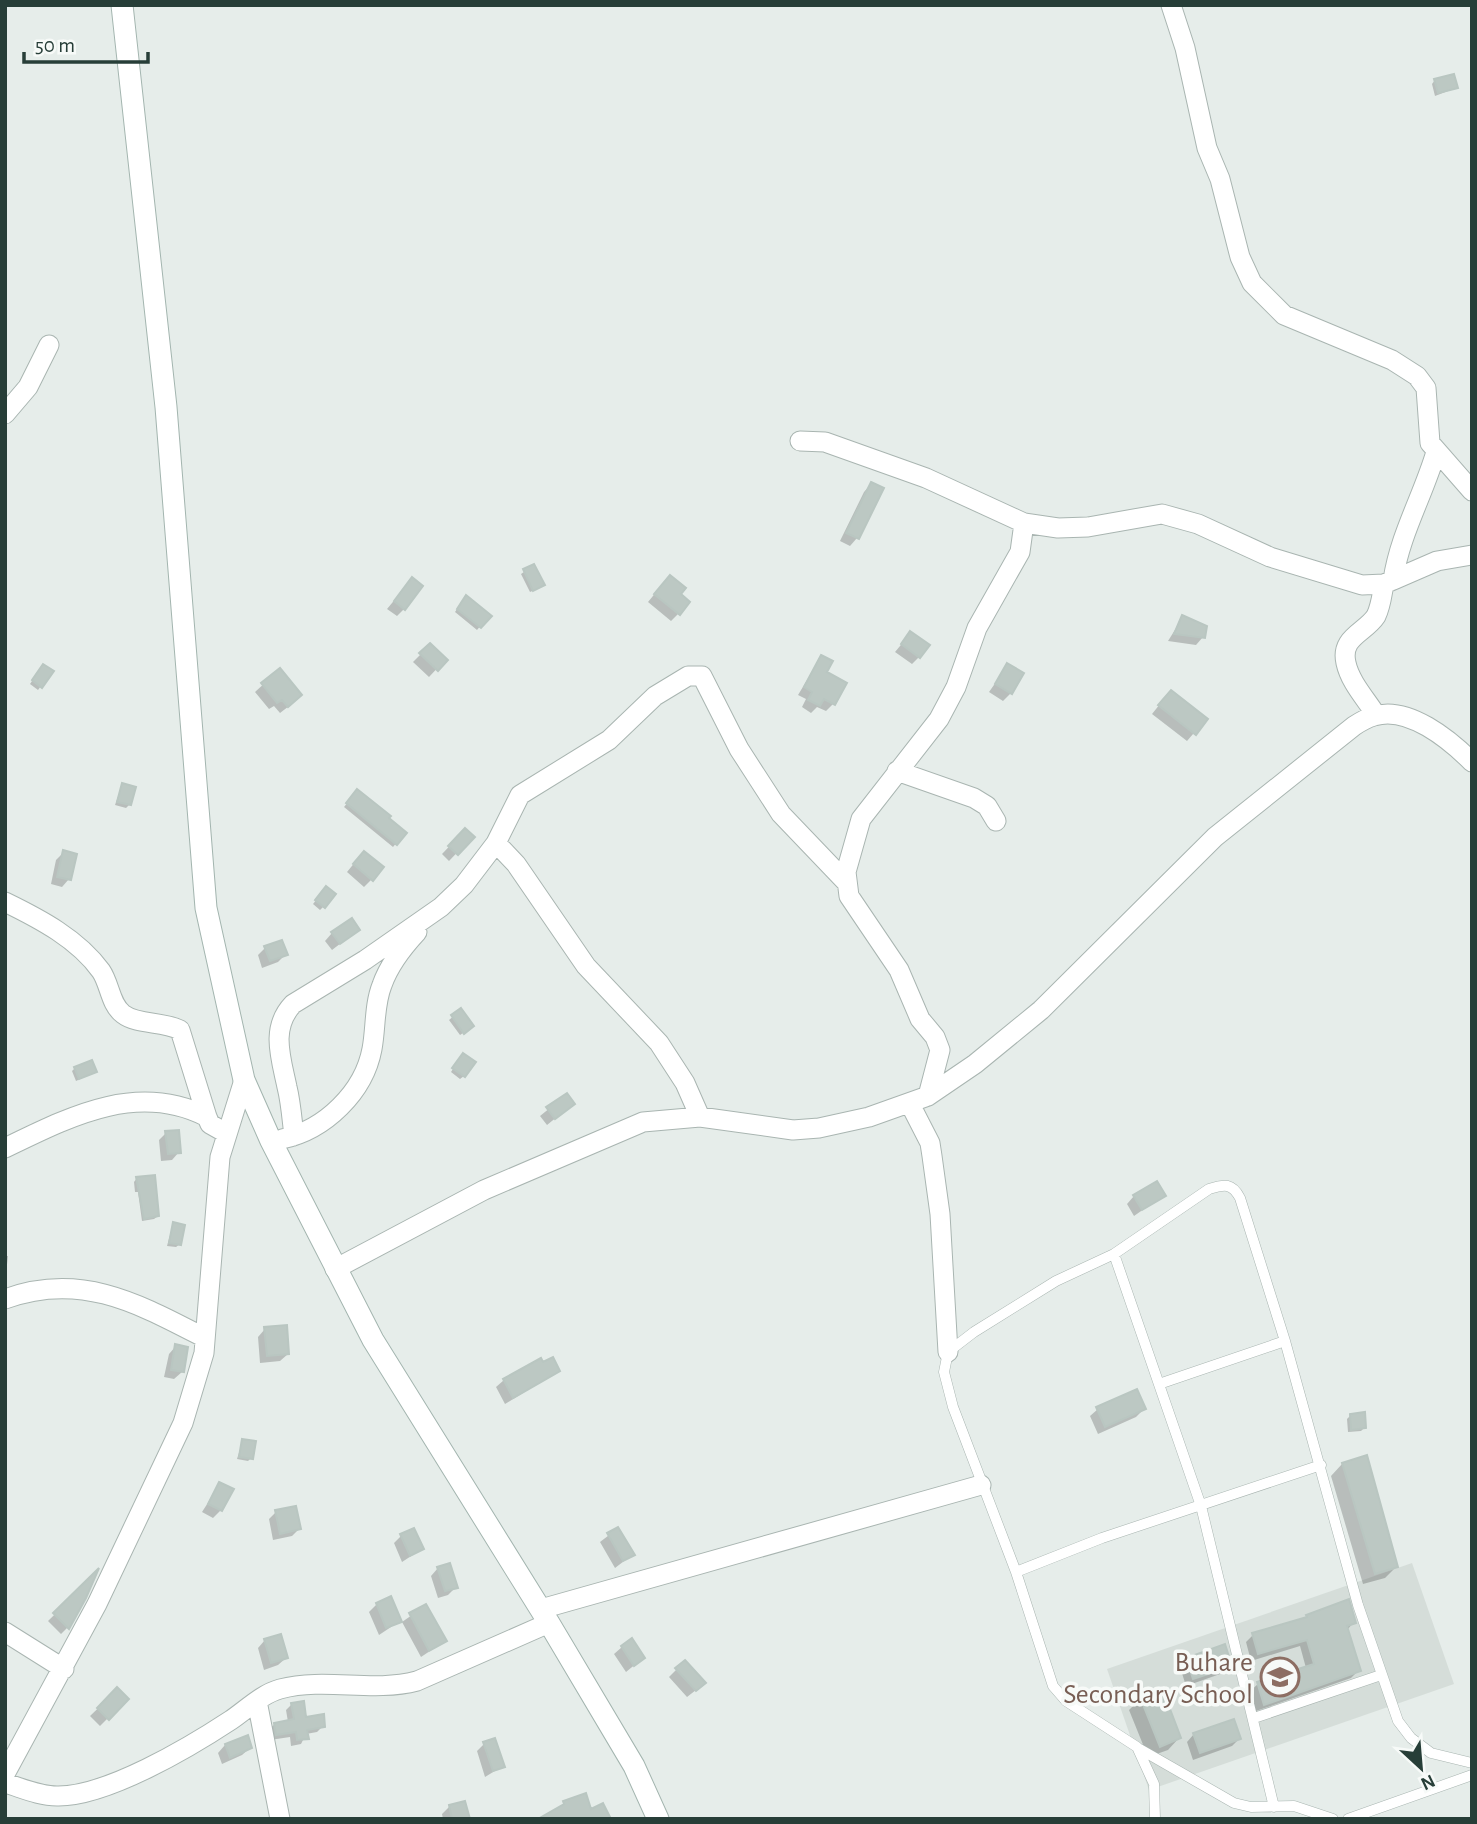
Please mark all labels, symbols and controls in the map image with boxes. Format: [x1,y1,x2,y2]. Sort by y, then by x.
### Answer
scale bar [24,21,149,65]
text: 50 m [35,35,75,56]
place label: Buhare Secondary School [1063,1649,1253,1709]
school or university icon: Buhare Secondary School [1259,1656,1301,1698]
north arrow [1386,1733,1456,1803]
text: N [1418,1770,1438,1793]

